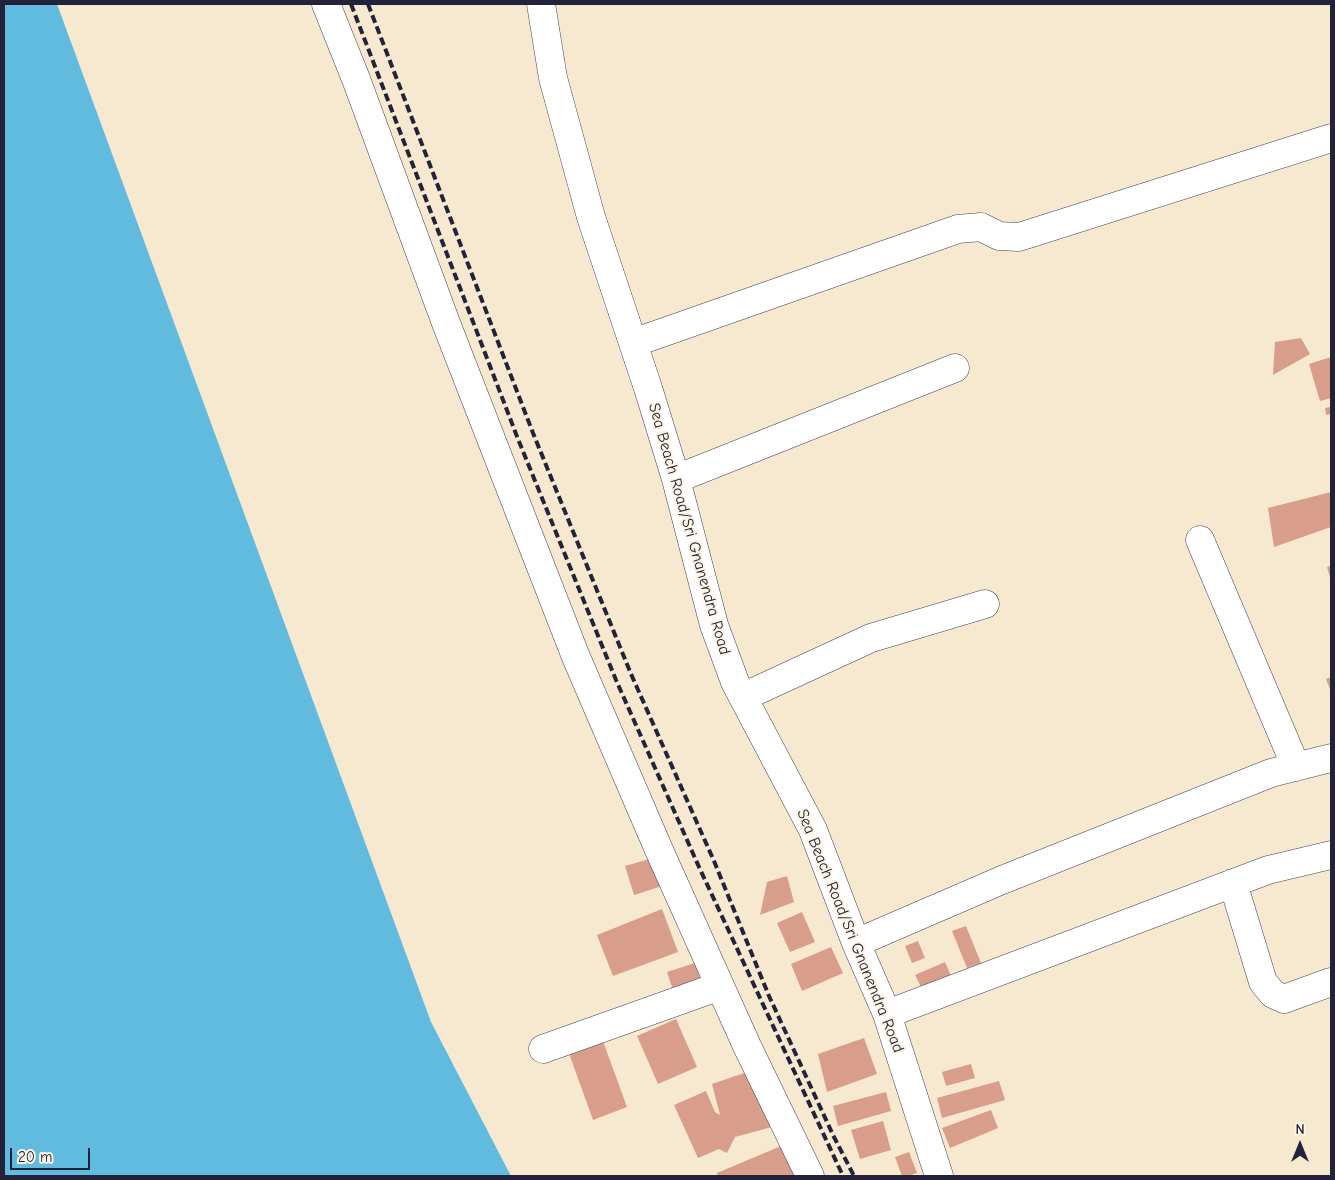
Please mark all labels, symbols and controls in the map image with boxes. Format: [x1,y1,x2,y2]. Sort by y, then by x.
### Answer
street label: Sea Beach Road/Sri Gnanendra Road [644,401,734,657]
street label: Sea Beach Road/Sri Gnanendra Road [792,806,908,1056]
north arrow [1275,1120,1325,1170]
text: N [1295,1121,1305,1138]
scale bar [12,1138,92,1170]
text: 20 m [18,1148,52,1166]

